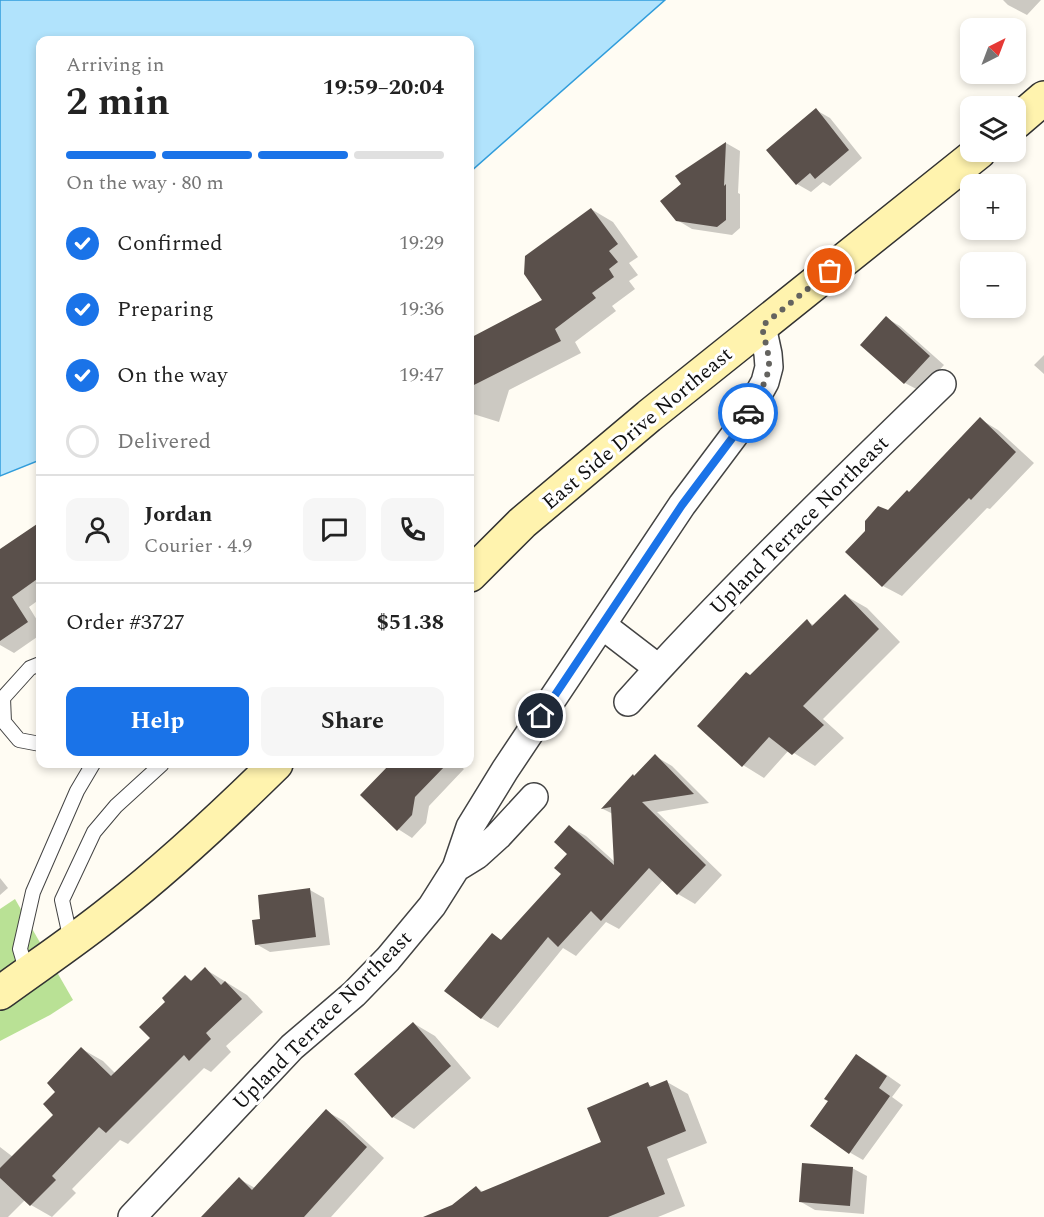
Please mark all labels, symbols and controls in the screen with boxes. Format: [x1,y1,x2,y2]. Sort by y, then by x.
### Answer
north arrow [960,18,1026,84]
map controls [960,18,1026,318]
text: Arriving in [66,50,164,80]
text: 19:59–20:04 [322,71,444,104]
text: 2 min [66,73,170,132]
button: layers [960,96,1026,162]
text: On the way · 80 m [66,168,224,198]
button: + [960,174,1026,240]
icon: check [66,227,99,260]
text: Confirmed [117,227,223,260]
text: 19:29 [399,228,444,258]
pin [804,245,855,296]
button: − [960,252,1026,318]
icon: bag [813,254,846,287]
icon: check [66,293,99,326]
text: Preparing [117,293,214,326]
text: 19:36 [399,294,444,324]
street label: East Side Drive Northeast [535,339,740,518]
icon: check [66,359,99,392]
text: On the way [117,359,228,392]
text: 19:47 [399,360,444,390]
courier [718,383,778,443]
icon: car [732,397,765,430]
text: Delivered [117,425,211,458]
street label: Upland Terrace Northeast [702,428,897,623]
button: person [66,498,129,561]
text: Jordan [144,498,212,531]
button: chat [303,498,366,561]
button: phone [381,498,444,561]
text: Courier · 4.9 [144,531,252,561]
text: Order #3727 [66,606,185,639]
text: $51.38 [376,606,444,639]
button: Help [66,687,249,756]
button: Share [261,687,444,756]
pin [515,690,566,741]
icon: home [524,699,557,732]
street label: Upland Terrace Northeast [225,923,420,1118]

